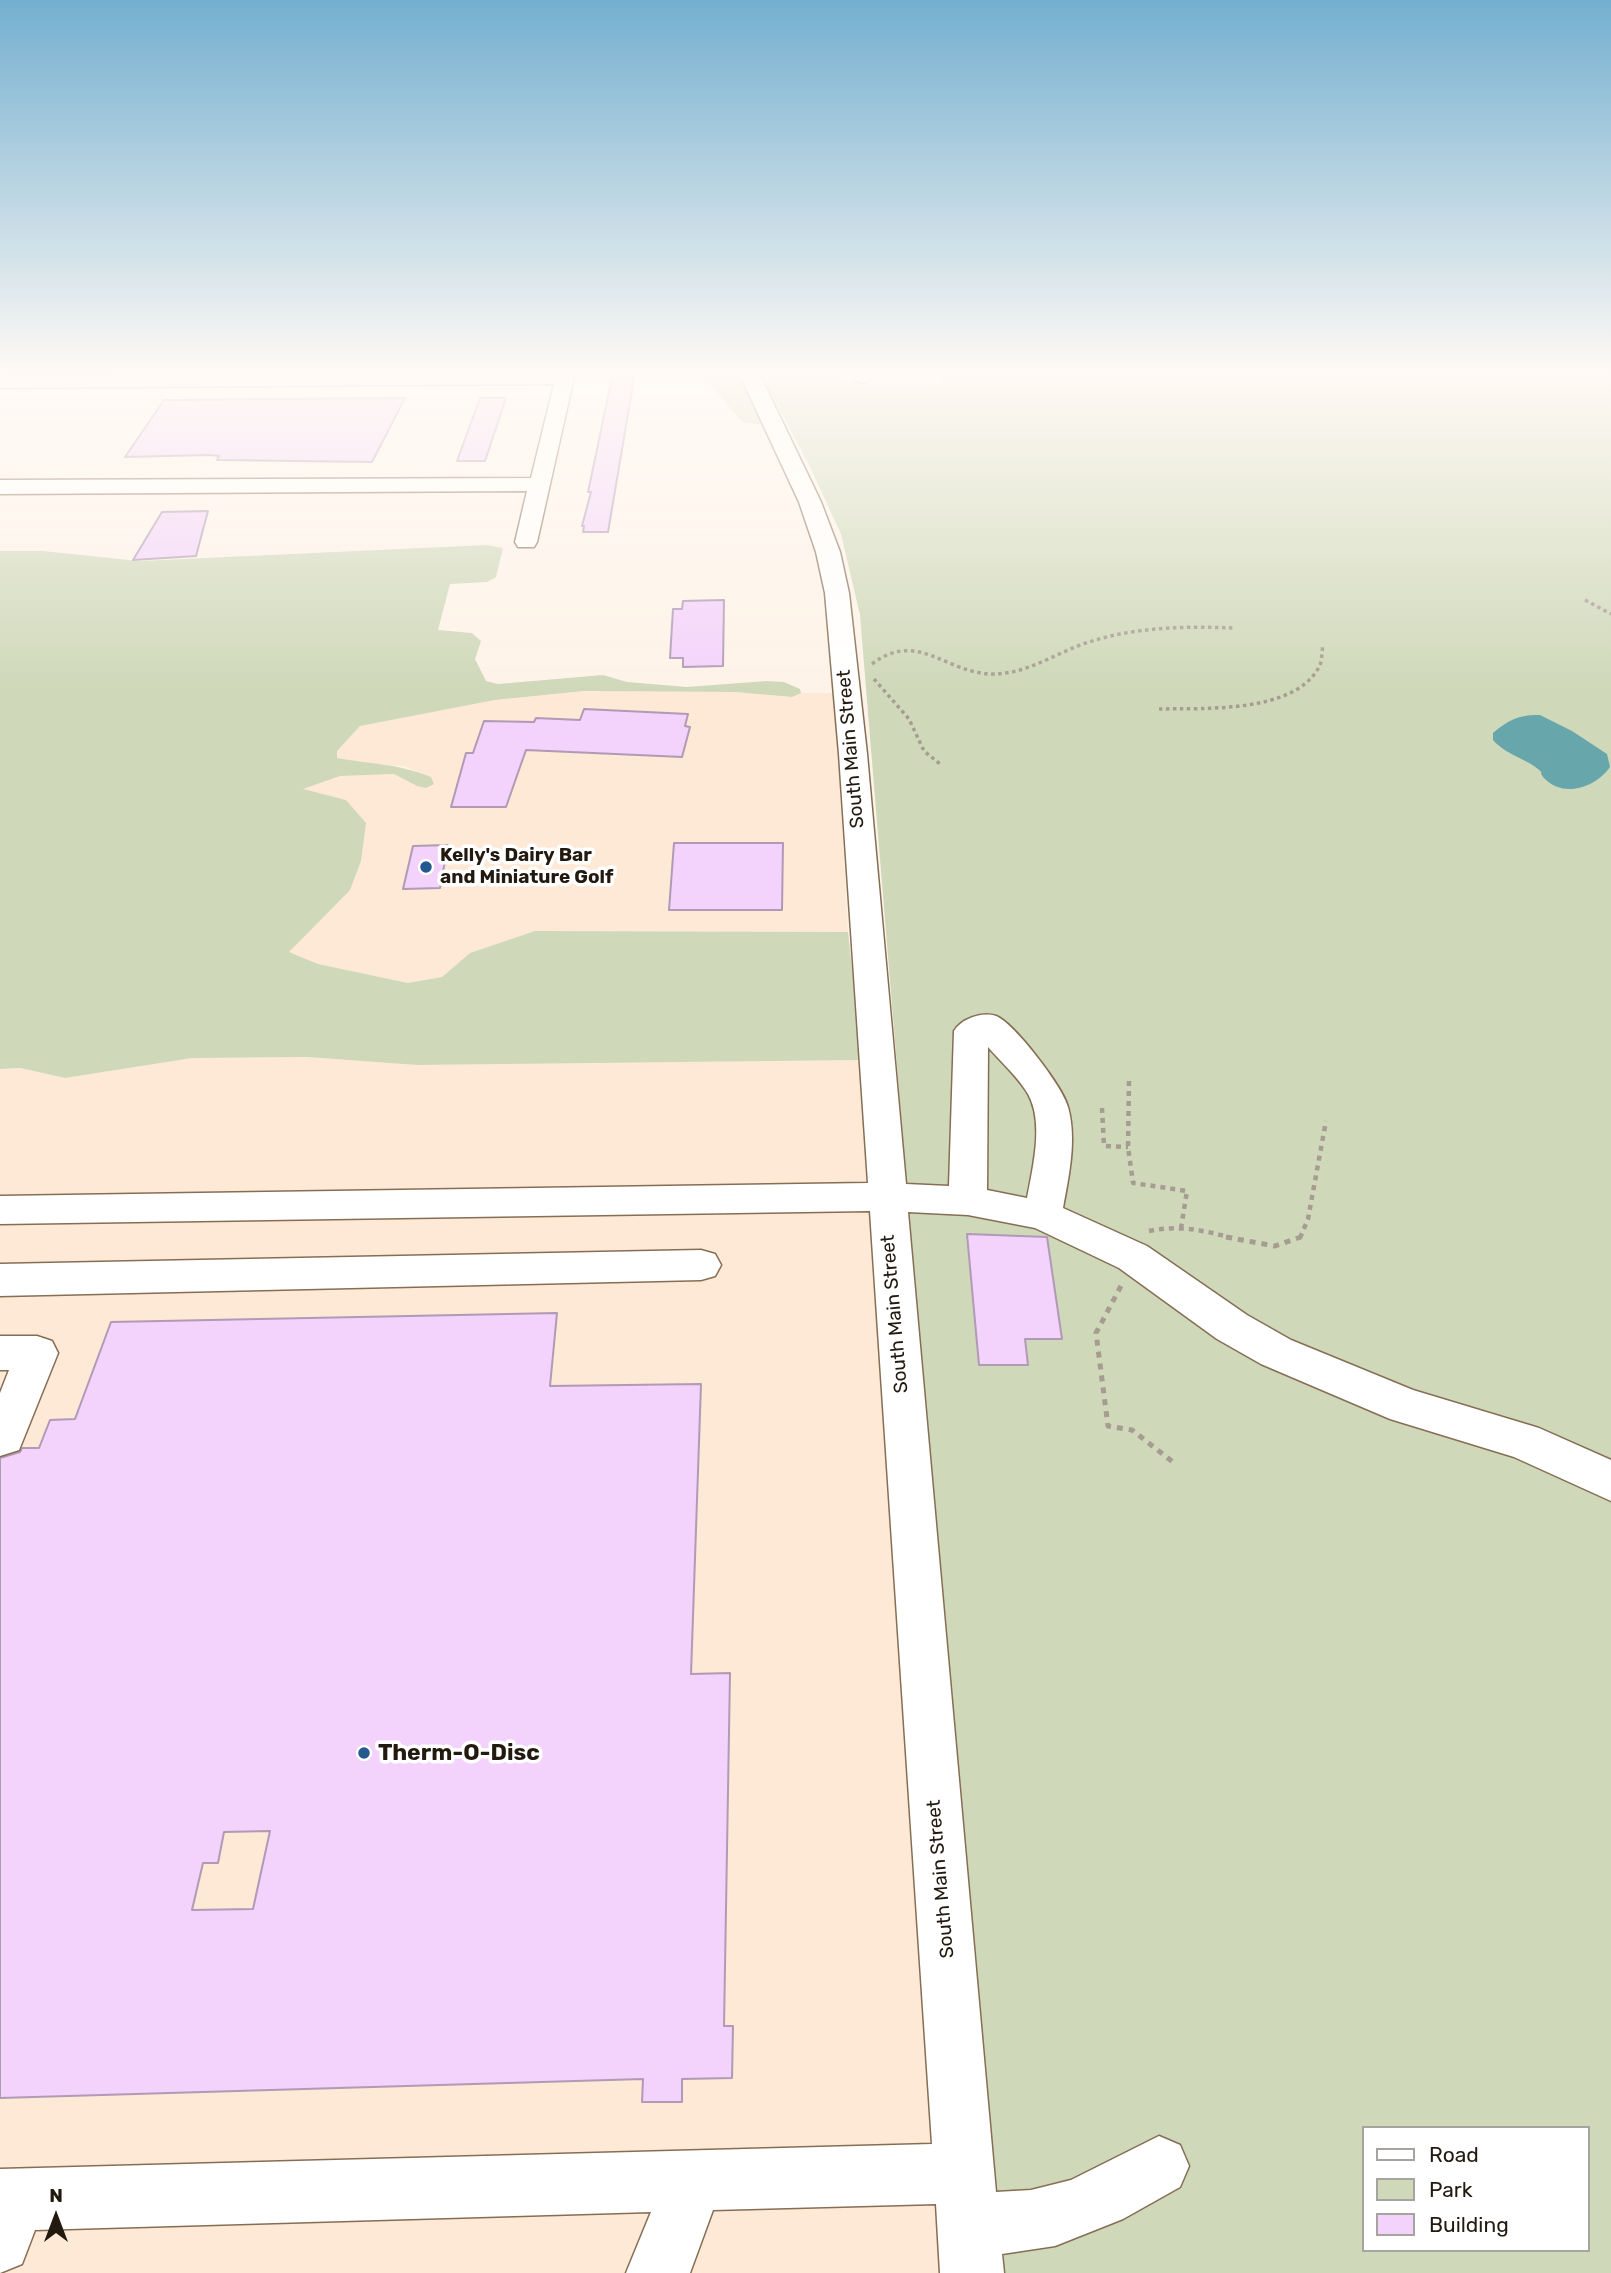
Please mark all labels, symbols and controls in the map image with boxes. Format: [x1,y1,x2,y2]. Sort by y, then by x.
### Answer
street label: South Main Street [833,669,869,829]
place label: Kelly's Dairy Bar and Miniature Golf [440,845,613,889]
marker: Kelly's Dairy Bar and Miniature Golf [418,859,434,875]
street label: South Main Street [877,1234,913,1394]
place label: Therm-O-Disc [378,1739,540,1767]
marker: Therm-O-Disc [356,1745,372,1761]
street label: South Main Street [923,1799,959,1959]
legend [1362,2126,1590,2252]
text: Road [1429,2142,1479,2167]
text: Park [1429,2177,1473,2202]
north arrow [21,2182,91,2252]
text: N [49,2184,63,2207]
text: Building [1429,2212,1509,2237]

